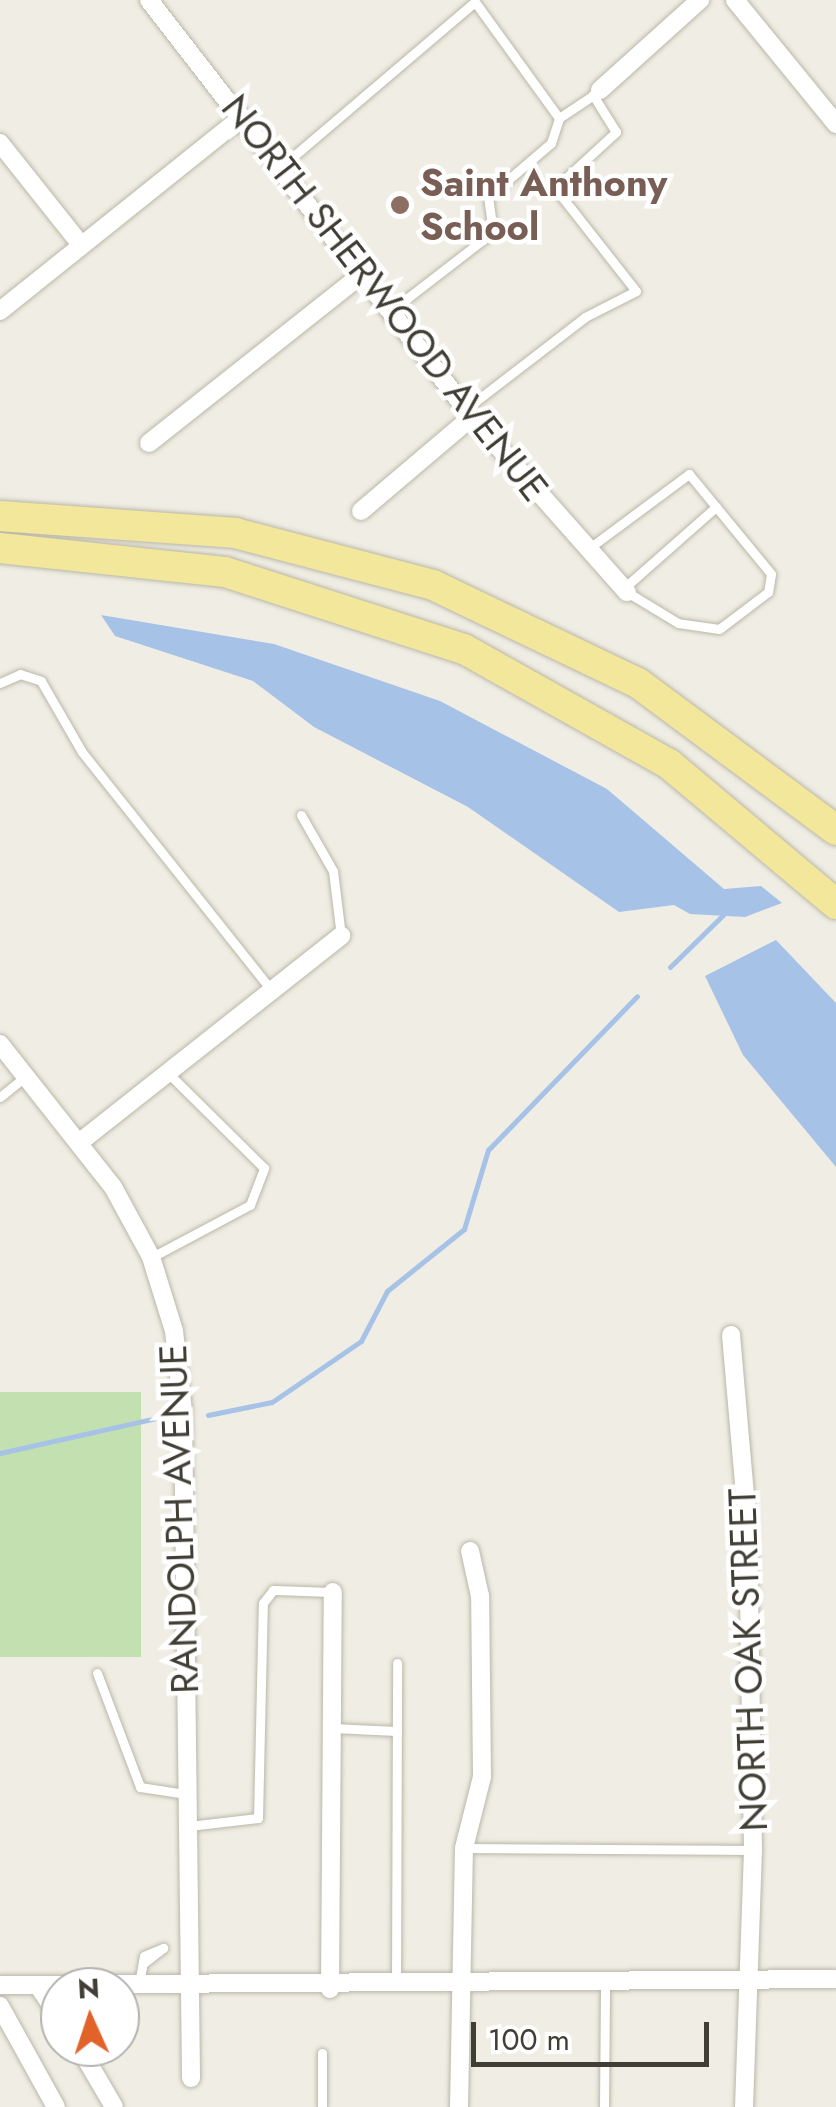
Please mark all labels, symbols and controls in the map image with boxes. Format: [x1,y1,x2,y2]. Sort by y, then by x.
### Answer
street label: NORTH SHERWOOD AVENUE [212,86,558,510]
place label: Saint Anthony School [420,160,667,250]
marker: Saint Anthony School [389,194,411,216]
street label: RANDOLPH AVENUE [150,1344,208,1694]
street label: NORTH OAK STREET [719,1488,777,1832]
north arrow [40,1967,140,2067]
text: N [76,1967,101,2010]
scale bar [476,2002,714,2064]
text: 100 m [488,2018,570,2061]

